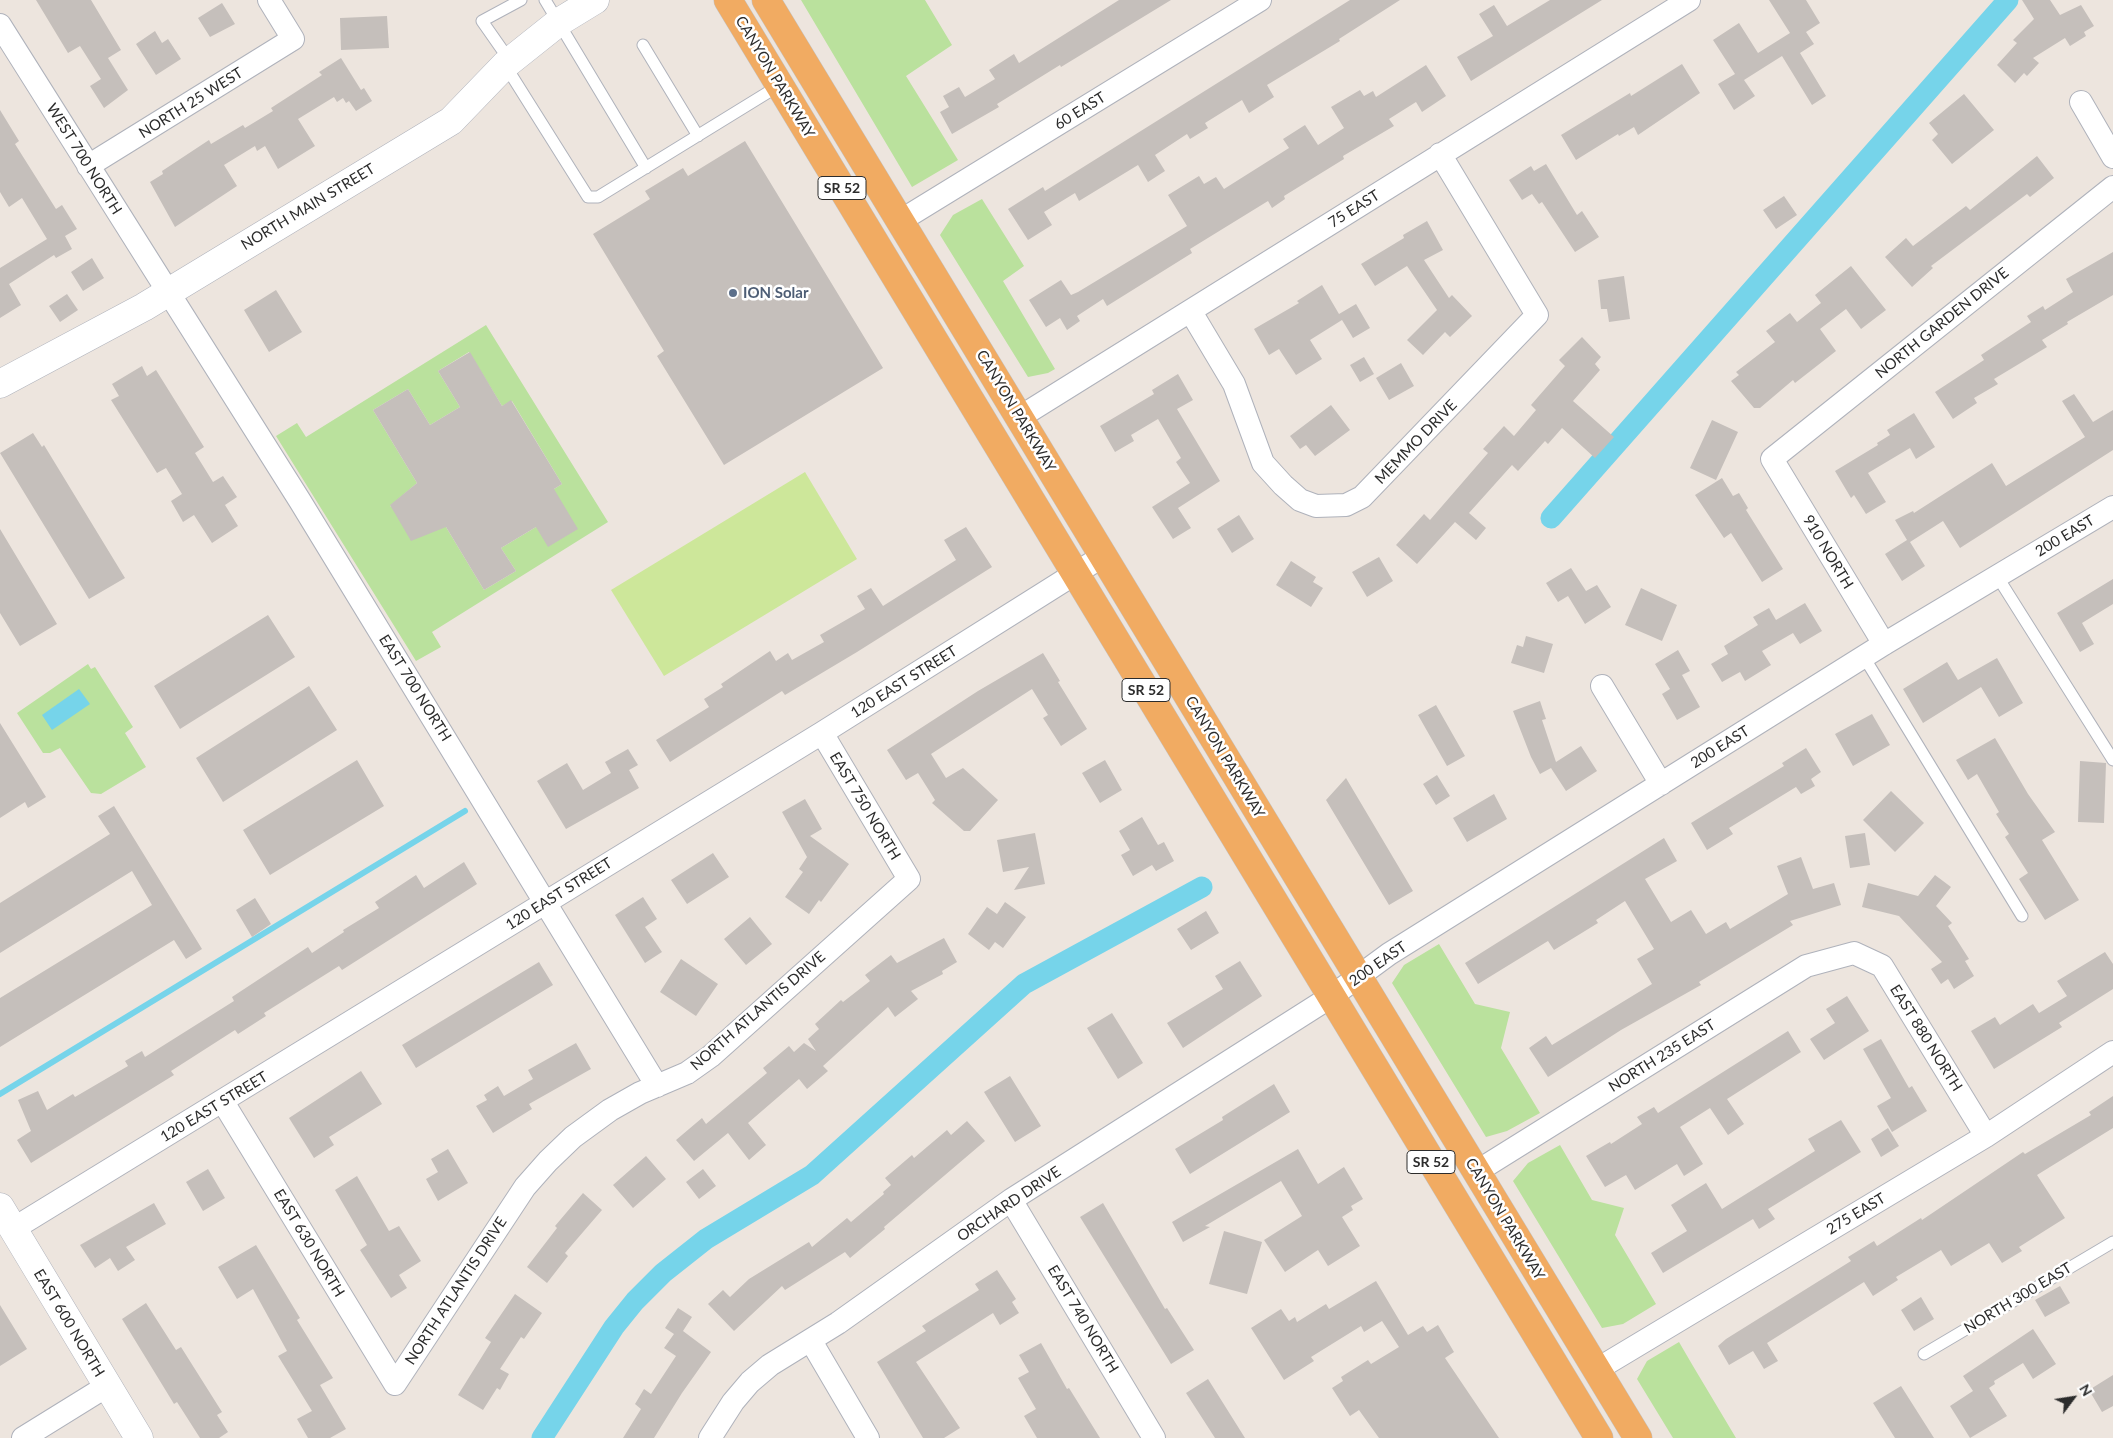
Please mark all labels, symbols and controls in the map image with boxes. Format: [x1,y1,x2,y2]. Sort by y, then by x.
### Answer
street label: CANYON PARKWAY [732,13,818,141]
street label: NORTH 25 WEST [136,64,246,142]
street label: 60 EAST [1051,88,1109,134]
street label: WEST 700 NORTH [43,100,125,218]
street label: NORTH MAIN STREET [238,160,378,254]
road number: SR 52 [818,177,866,200]
street label: 75 EAST [1325,186,1383,232]
street label: NORTH GARDEN DRIVE [1872,264,2012,382]
place label: ION Solar [743,284,809,302]
marker: ION Solar [727,287,739,299]
street label: CANYON PARKWAY [973,347,1059,475]
street label: MEMMO DRIVE [1371,396,1461,488]
street label: 200 EAST [2032,511,2098,561]
street label: 910 NORTH [1799,512,1857,592]
street label: EAST 700 NORTH [375,631,455,745]
street label: 120 EAST STREET [847,642,961,722]
road number: SR 52 [1122,678,1170,702]
street label: CANYON PARKWAY [1182,693,1268,821]
street label: 200 EAST [1687,722,1753,772]
street label: EAST 750 NORTH [826,749,904,863]
street label: 120 EAST STREET [502,854,616,934]
street label: 200 EAST [1346,938,1410,990]
street label: NORTH ATLANTIS DRIVE [687,948,829,1074]
street label: EAST 880 NORTH [1886,981,1966,1095]
street label: NORTH 235 EAST [1605,1016,1719,1096]
street label: 120 EAST STREET [157,1068,271,1146]
road number: SR 52 [1407,1150,1455,1174]
street label: CANYON PARKWAY [1462,1155,1548,1283]
street label: ORCHARD DRIVE [954,1163,1064,1245]
street label: EAST 630 NORTH [270,1186,348,1300]
street label: 275 EAST [1823,1189,1889,1239]
street label: NORTH ATLANTIS DRIVE [401,1214,511,1368]
street label: NORTH 300 EAST [1961,1259,2075,1337]
street label: EAST 740 NORTH [1044,1262,1122,1376]
street label: EAST 600 NORTH [30,1266,108,1380]
north arrow [2048,1373,2098,1423]
text: N [2076,1381,2096,1399]

